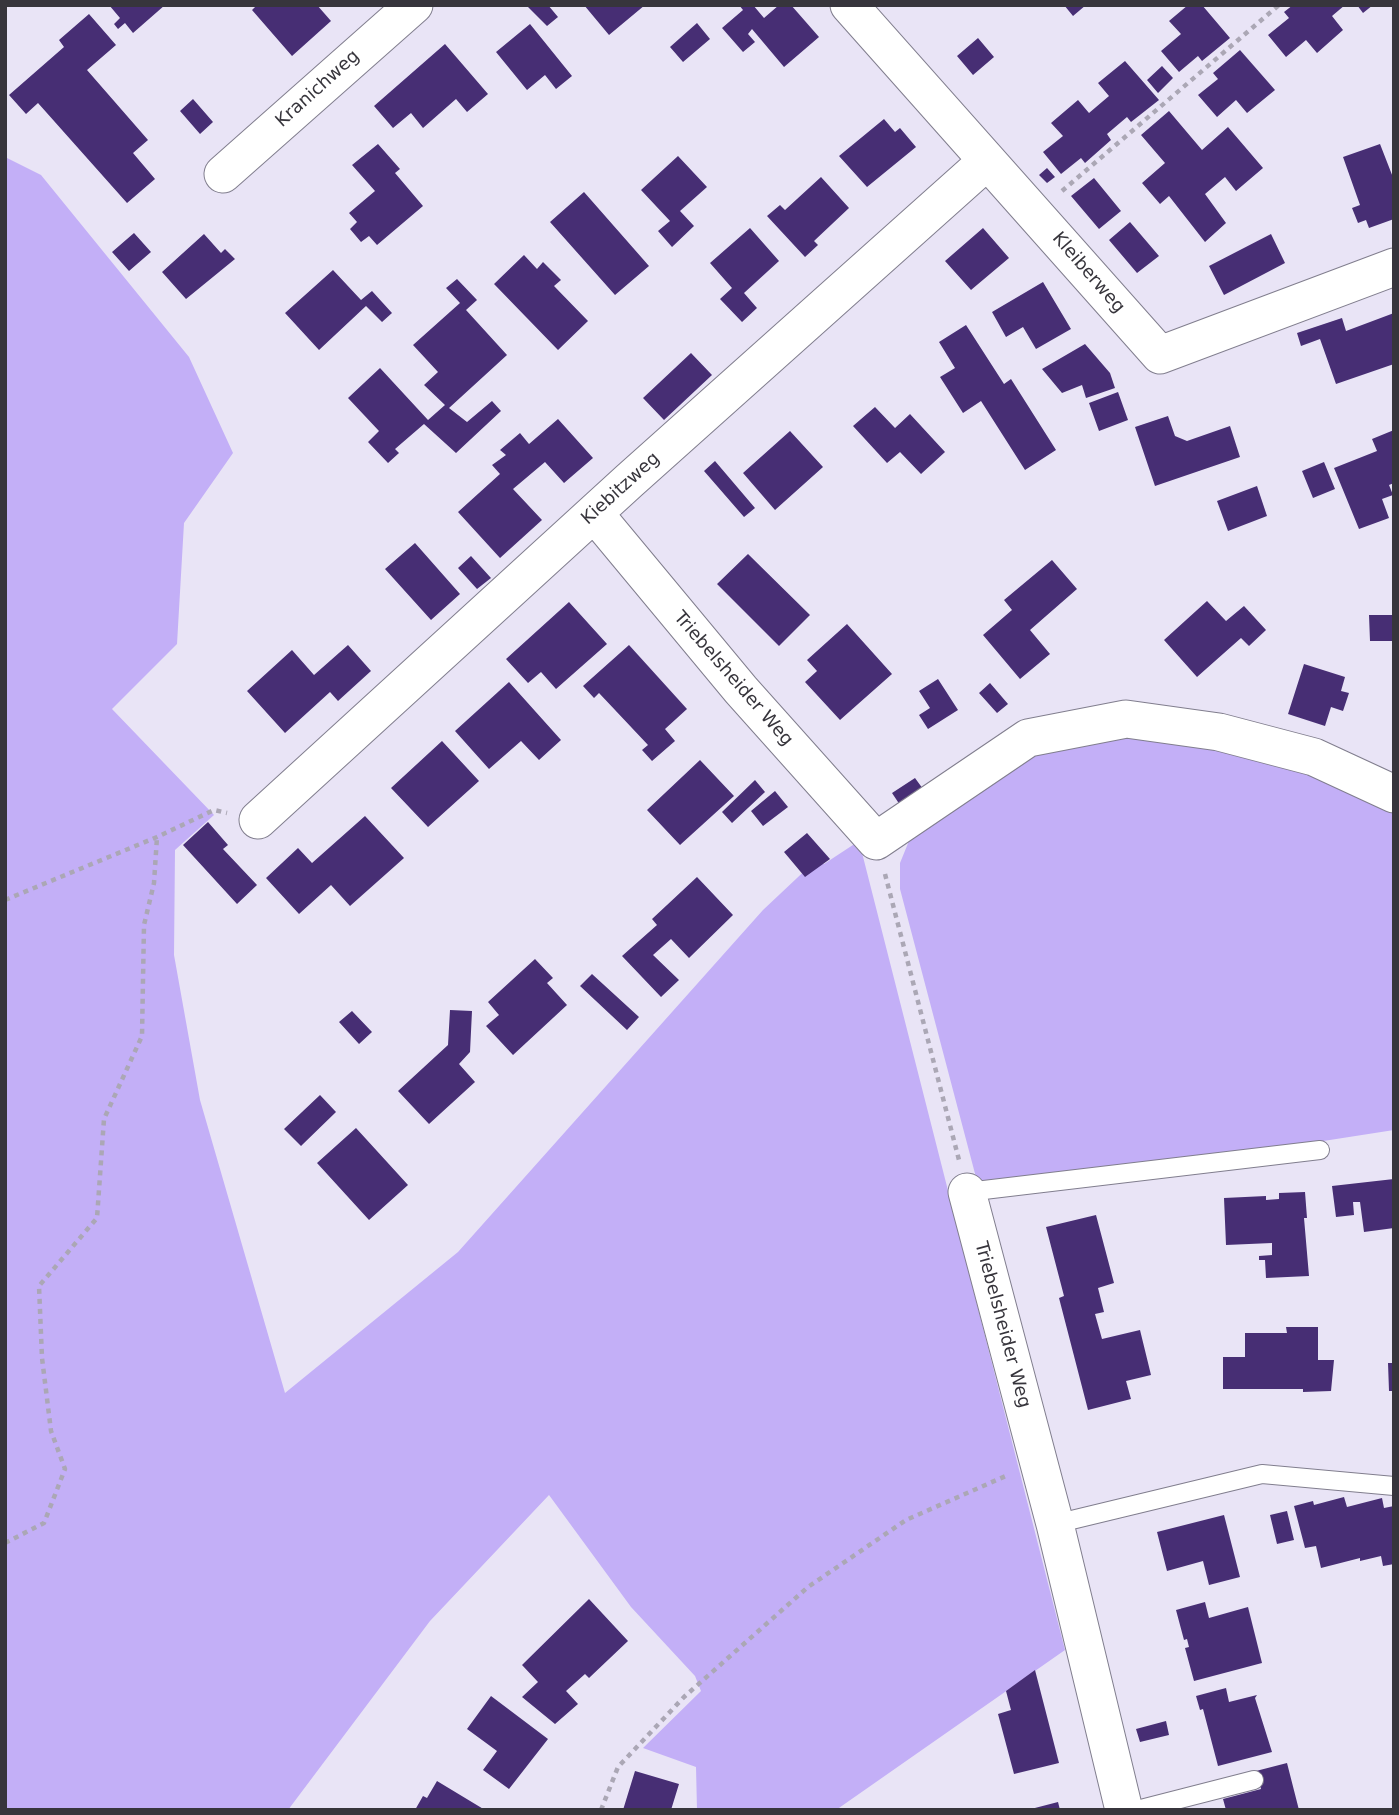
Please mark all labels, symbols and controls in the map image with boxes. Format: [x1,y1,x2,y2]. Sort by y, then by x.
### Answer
street label: Kranichweg [272,46,364,132]
street label: Kleiberweg [1047,228,1129,318]
street label: Kiebitzweg [577,448,665,530]
street label: Triebelsheider Weg [669,607,797,751]
street label: Triebelsheider Weg [969,1240,1035,1410]

